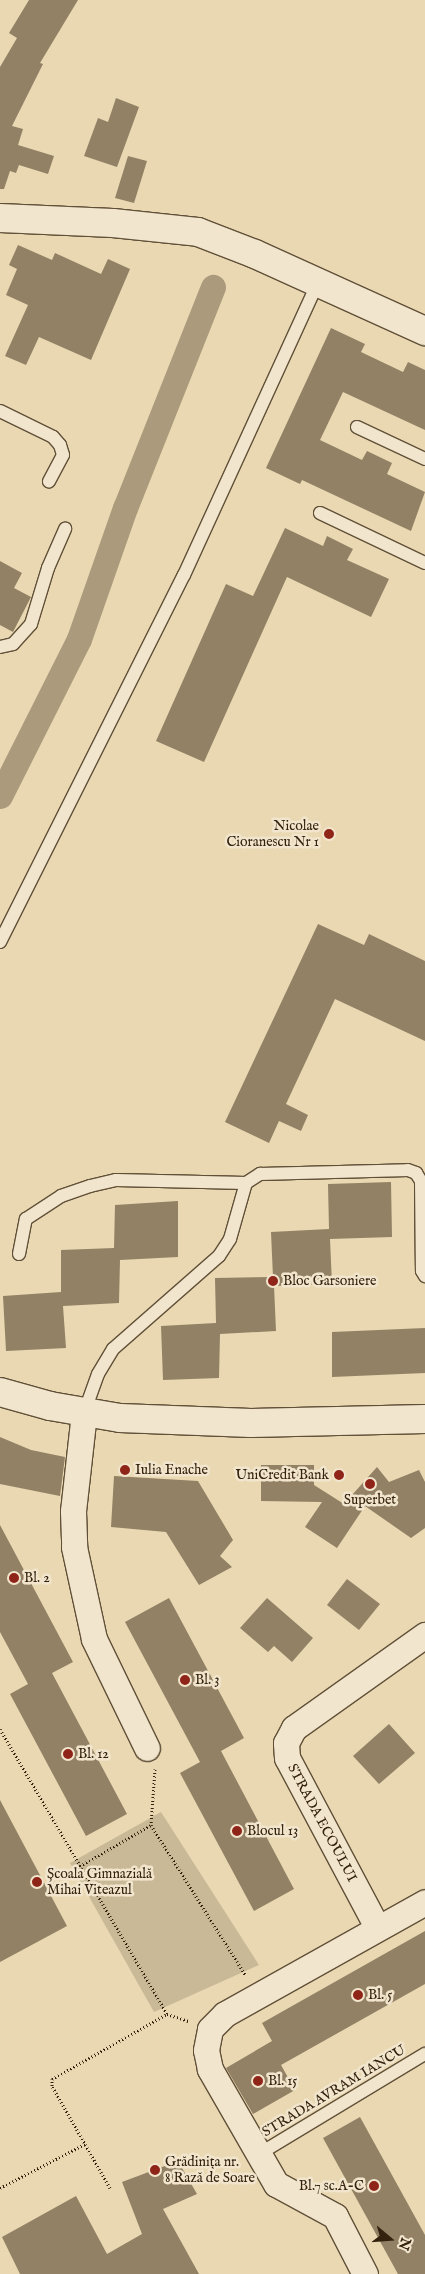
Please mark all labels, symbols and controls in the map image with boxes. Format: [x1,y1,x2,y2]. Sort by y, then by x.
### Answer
place label: Nicolae Cioranescu Nr 1 [226,818,319,850]
marker: Nicolae Cioranescu Nr 1 [323,828,335,840]
place label: Bloc Garsoniere [283,1273,377,1289]
marker: Bloc Garsoniere [267,1275,279,1287]
place label: Iulia Enache [135,1462,208,1478]
marker: Iulia Enache [119,1464,131,1476]
place label: UniCredit Bank [235,1467,329,1483]
marker: UniCredit Bank [333,1469,345,1481]
marker: Superbet [364,1478,376,1490]
place label: Superbet [344,1492,396,1508]
place label: Bl. 2 [24,1570,50,1586]
marker: Bl. 2 [8,1572,20,1584]
place label: Bl. 3 [195,1672,219,1688]
marker: Bl. 3 [179,1674,191,1686]
place label: Bl. 12 [78,1746,109,1762]
marker: Bl. 12 [62,1748,74,1760]
street label: STRADA ECOULUI [284,1761,360,1885]
place label: Blocul 13 [247,1823,298,1839]
marker: Blocul 13 [231,1825,243,1837]
place label: Școala Gimnazială Mihai Viteazul [47,1866,152,1898]
marker: Școala Gimnazială Mihai Viteazul [31,1876,43,1888]
place label: Bl. 5 [368,1987,392,2003]
marker: Bl. 5 [352,1989,364,2001]
street label: STRADA AVRAM IANCU [259,2041,409,2141]
place label: Bl. 15 [268,2073,297,2089]
marker: Bl. 15 [252,2075,264,2087]
place label: Grădiniţa nr. 8 Rază de Soare [165,2154,255,2186]
marker: Grădiniţa nr. 8 Rază de Soare [149,2164,161,2176]
place label: Bl.7 sc.A-C [299,2178,364,2194]
marker: Bl.7 sc.A-C [368,2180,380,2192]
north arrow [365,2214,415,2264]
text: N [394,2235,415,2252]

